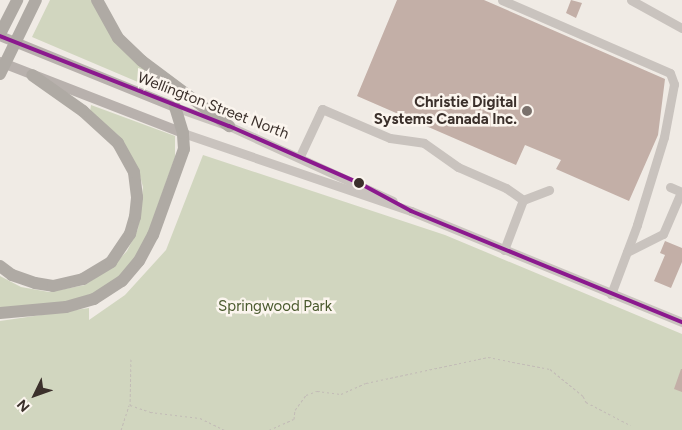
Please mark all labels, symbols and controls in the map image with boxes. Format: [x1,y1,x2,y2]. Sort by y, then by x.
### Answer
street label: Wellington Street North [135,69,291,143]
place label: Christie Digital Systems Canada Inc. [374,93,517,128]
marker: Christie Digital Systems Canada Inc. [521,105,533,117]
unlabelled marker [354,178,364,188]
park label: Springwood Park [218,298,332,316]
north arrow [10,370,60,420]
text: N [14,396,33,415]

